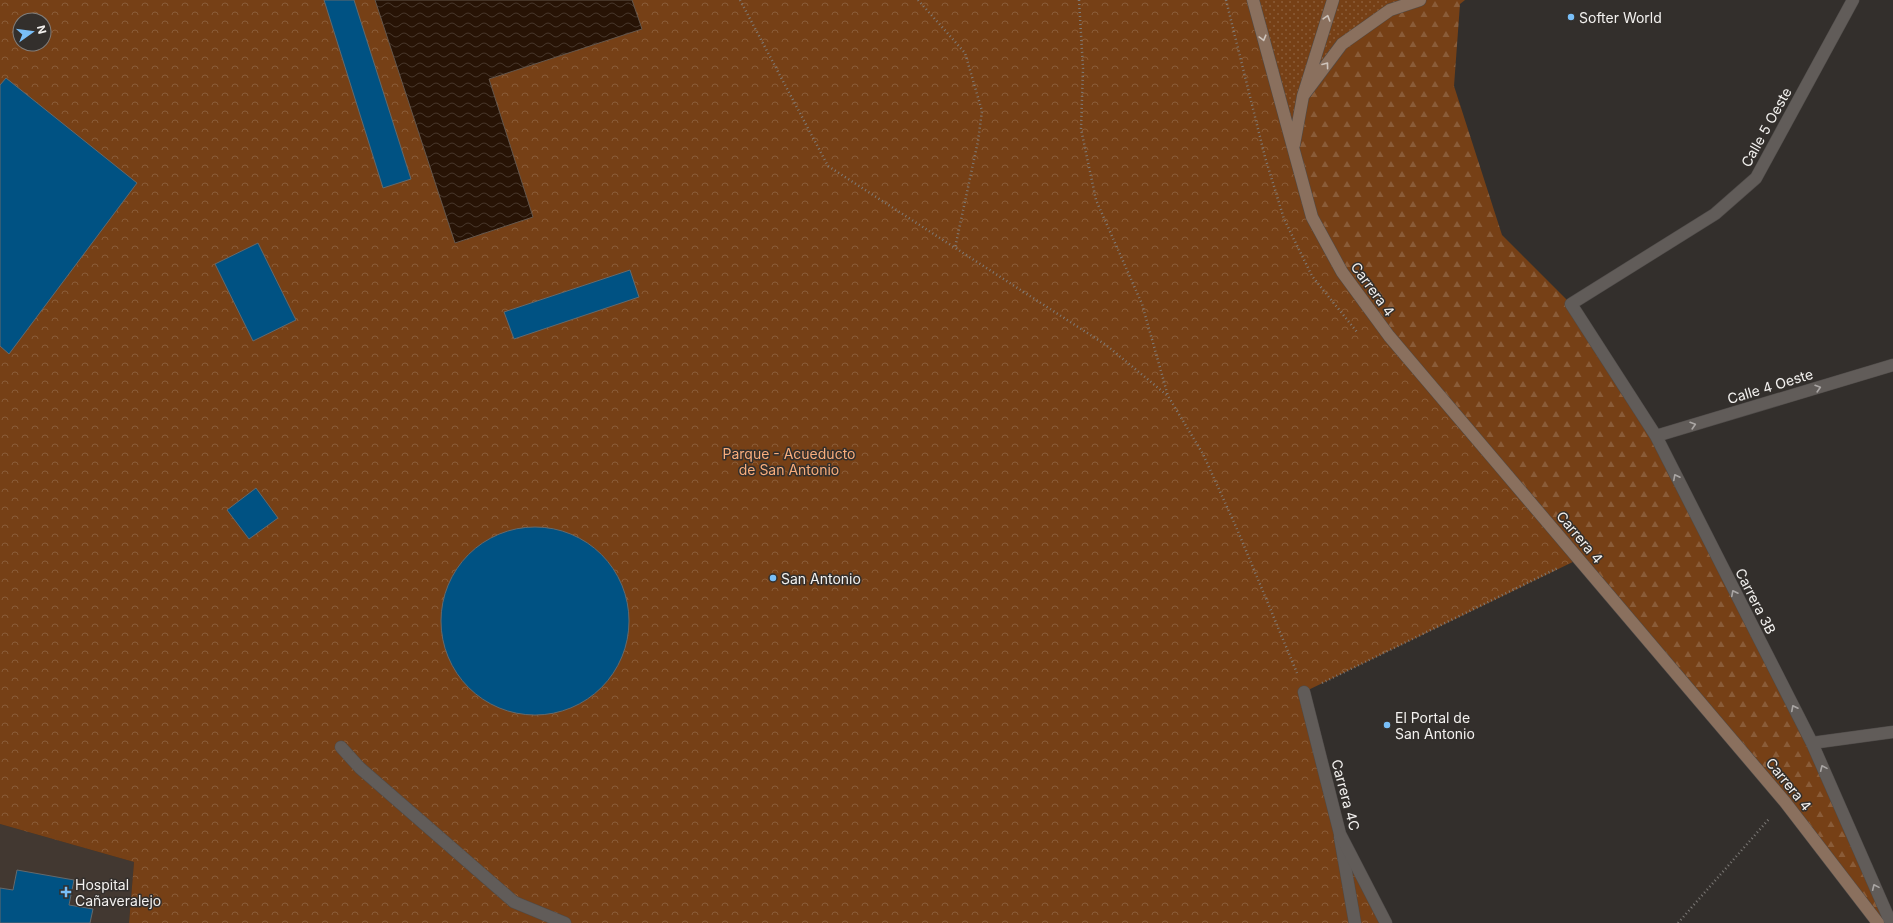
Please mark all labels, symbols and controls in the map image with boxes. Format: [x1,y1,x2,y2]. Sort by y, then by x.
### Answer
place label: Softer World [1579,9,1662,26]
north arrow [12,12,52,52]
marker: Softer World [1566,12,1576,22]
one-way arrow [1322,15,1331,22]
text: N [34,24,50,35]
one-way arrow [1258,34,1267,41]
one-way arrow [1322,62,1329,69]
street label: Calle 5 Oeste [1737,84,1795,170]
street label: Carrera 4 [1348,259,1398,319]
street label: Calle 4 Oeste [1725,365,1815,407]
one-way arrow [1814,384,1821,393]
one-way arrow [1689,421,1696,430]
park label: Parque - Acueducto de San Antonio [723,445,855,478]
one-way arrow [1673,474,1681,481]
street label: Carrera 4 [1553,507,1607,567]
street label: Carrera 3B [1732,565,1780,637]
place label: San Antonio [781,570,861,587]
marker: San Antonio [768,573,778,583]
one-way arrow [1732,590,1739,597]
one-way arrow [1791,705,1799,713]
place label: El Portal de San Antonio [1395,709,1475,742]
marker: El Portal de San Antonio [1382,720,1392,730]
street label: Carrera 4 [1763,754,1815,814]
street label: Carrera 4C [1328,757,1364,833]
one-way arrow [1820,765,1828,773]
place label: Hospital Cañaveralejo [75,876,161,909]
one-way arrow [1872,884,1880,892]
marker: Hospital Cañaveralejo [60,886,72,898]

